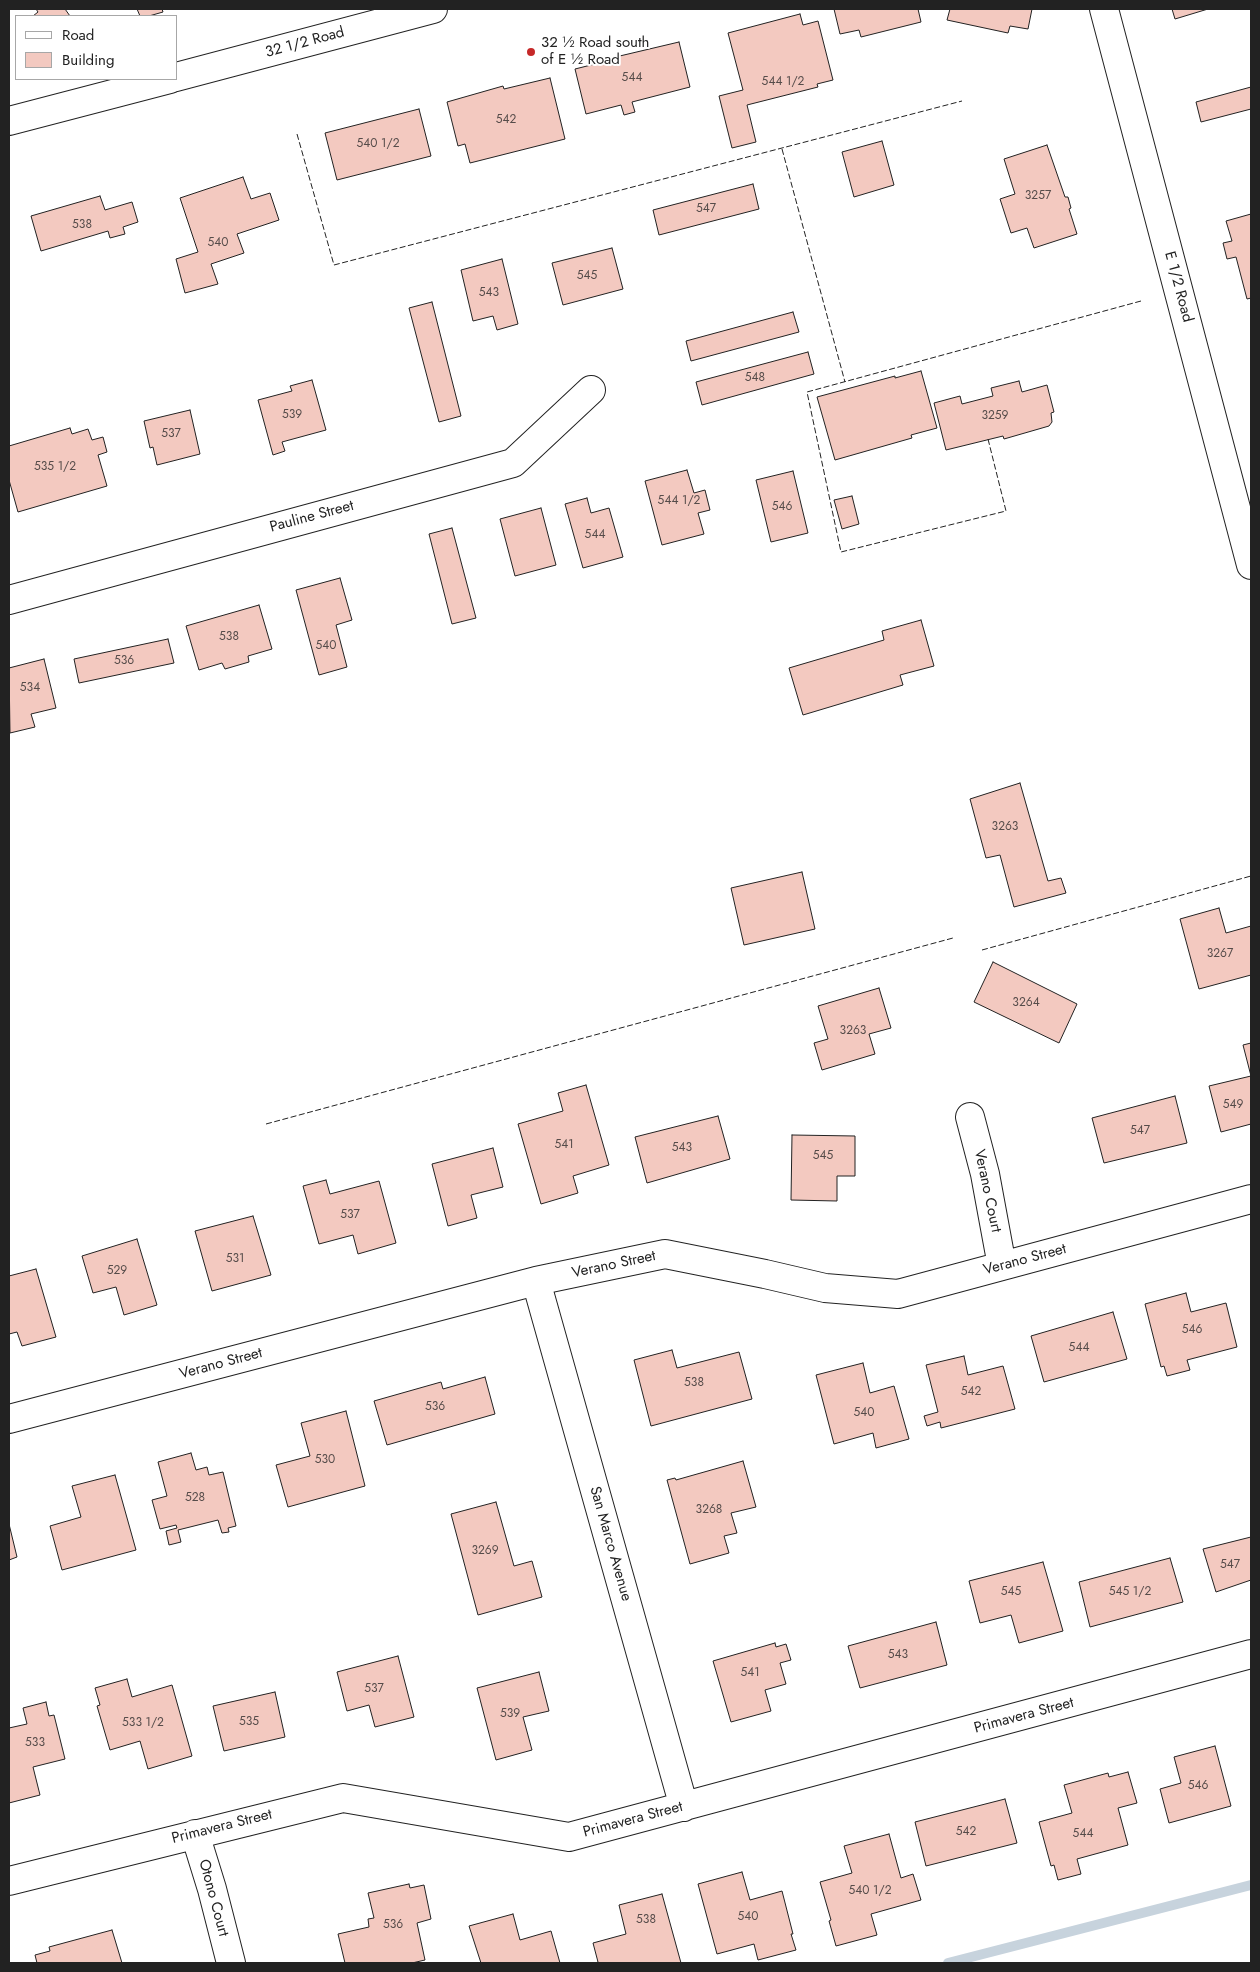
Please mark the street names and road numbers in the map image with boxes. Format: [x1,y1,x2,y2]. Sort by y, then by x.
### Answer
street label: 32 1/2 Road [264,24,346,62]
street label: E 1/2 Road [1160,250,1196,324]
street label: Pauline Street [268,497,356,537]
street label: Verano Court [969,1148,1005,1234]
street label: Verano Street [982,1240,1068,1280]
street label: Verano Street [570,1247,658,1283]
street label: Verano Street [178,1344,264,1384]
street label: San Marco Avenue [585,1484,635,1604]
street label: Primavera Street [972,1694,1076,1738]
street label: Primavera Street [581,1798,685,1842]
street label: Primavera Street [170,1806,274,1848]
street label: Otono Court [194,1857,232,1939]

